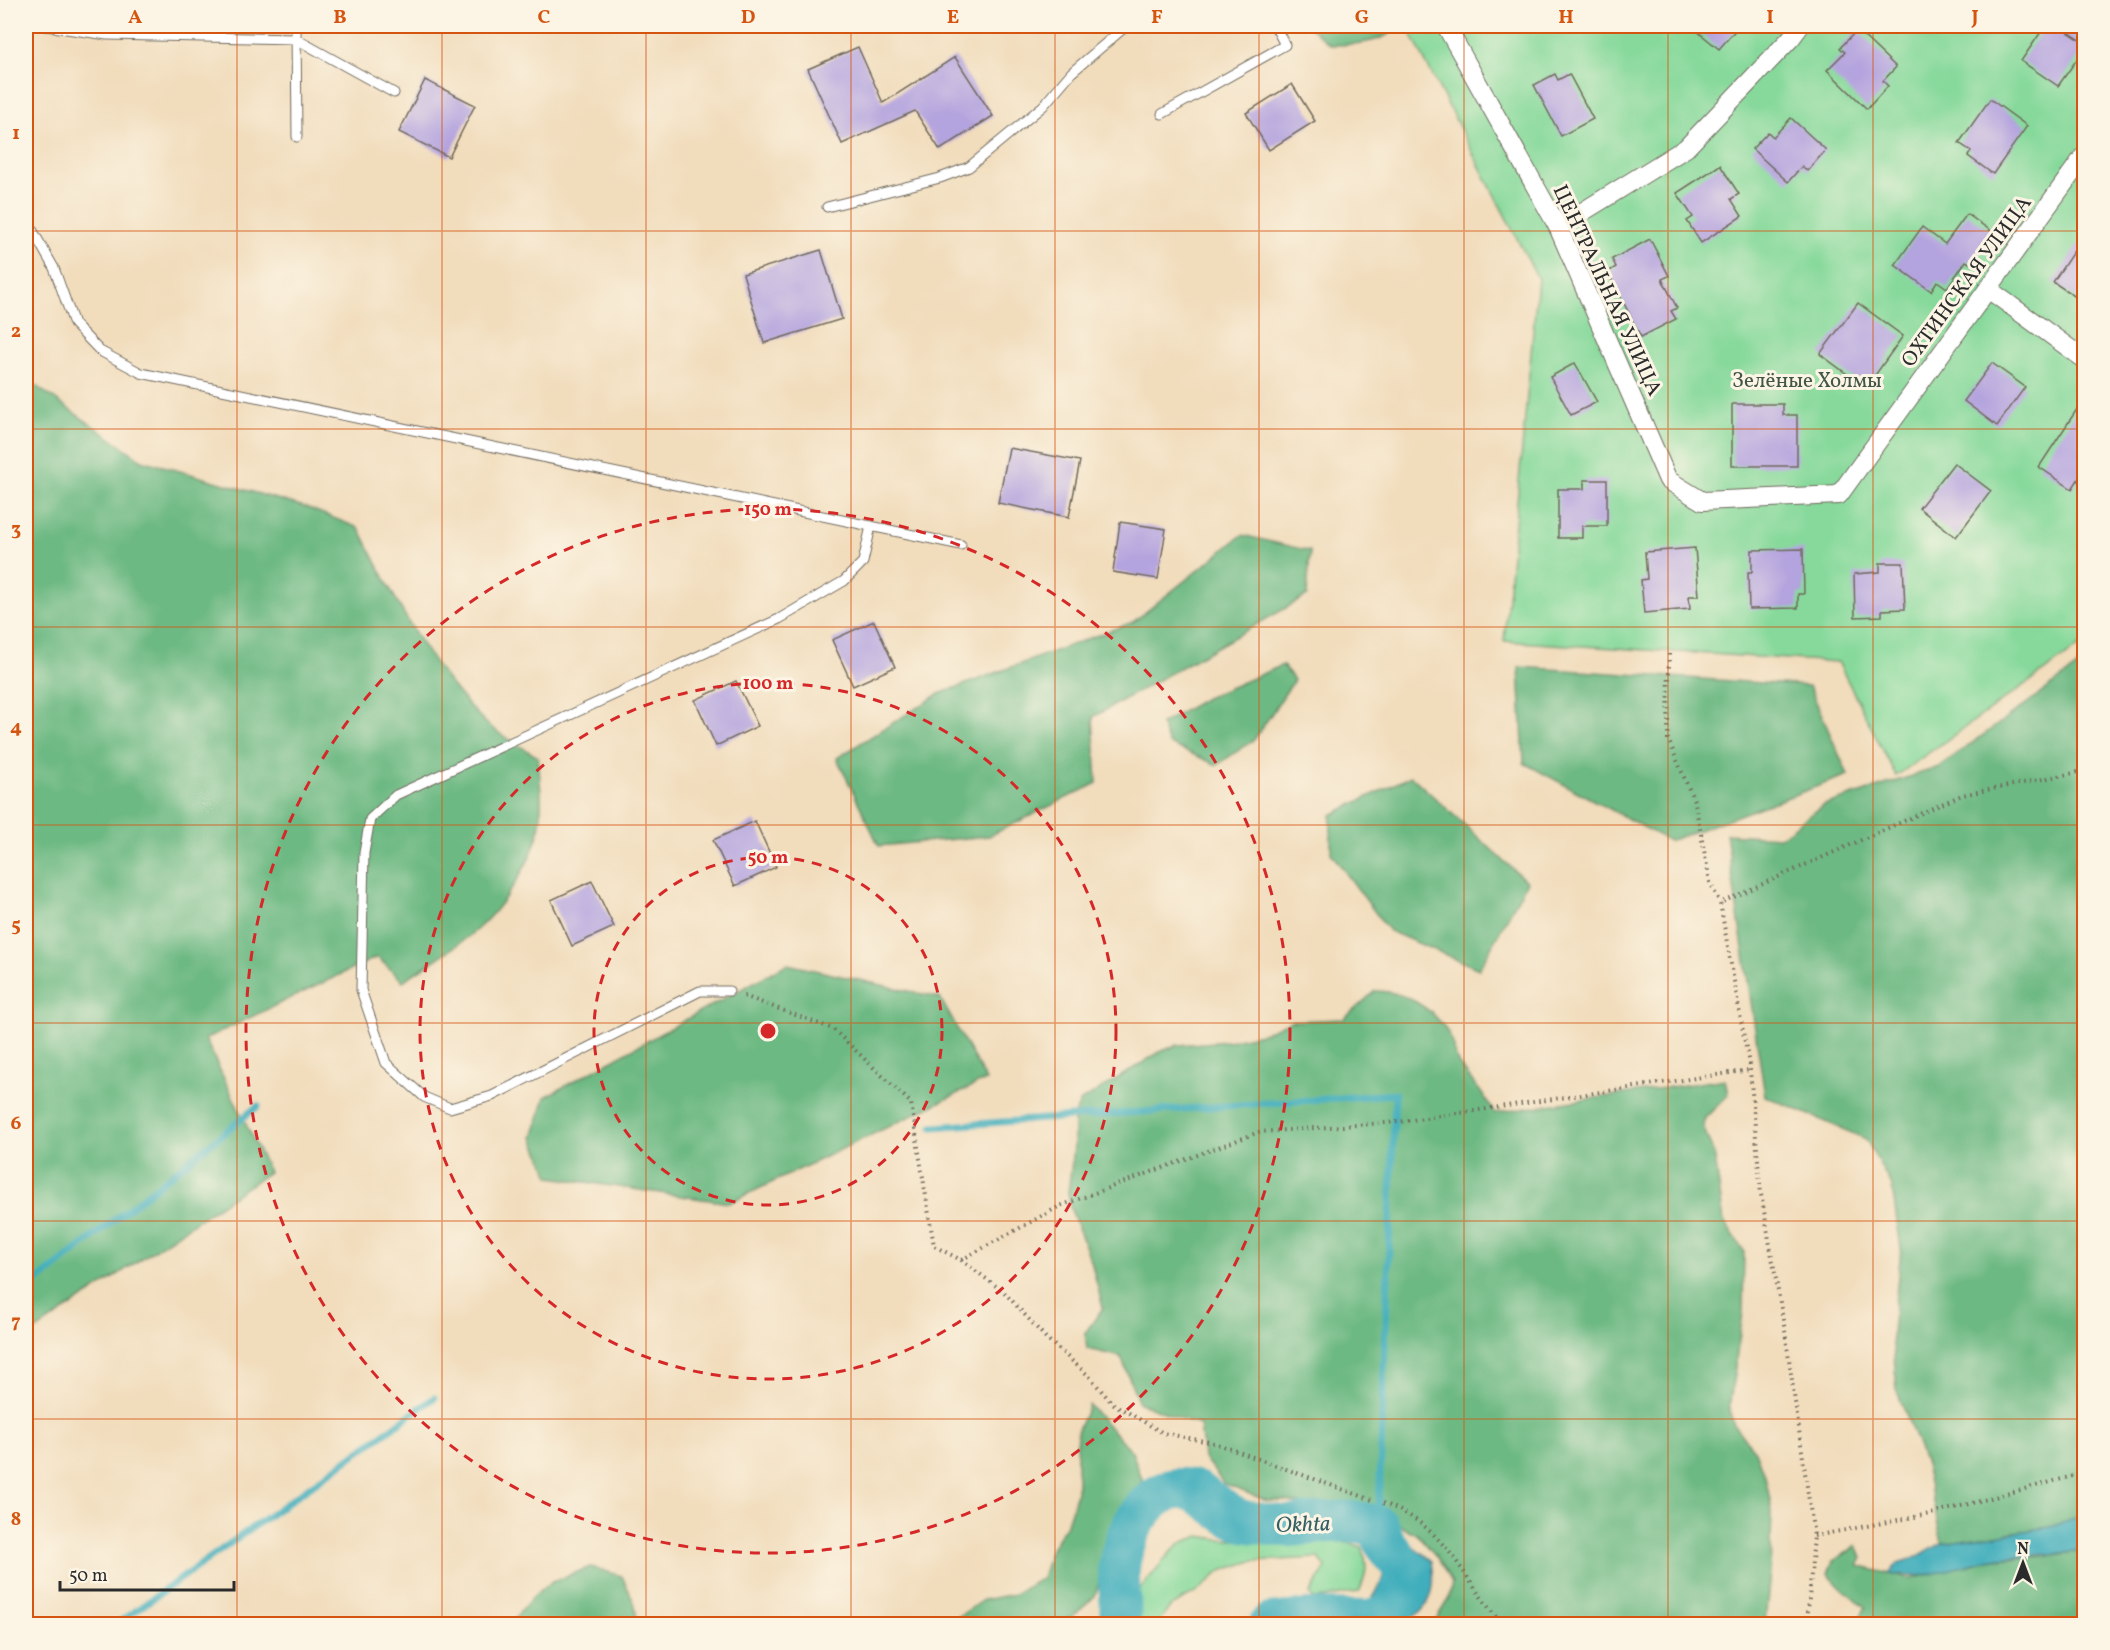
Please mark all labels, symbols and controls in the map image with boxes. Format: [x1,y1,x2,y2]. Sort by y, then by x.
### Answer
text: A [128,4,142,32]
text: B [333,4,347,32]
text: C [538,4,551,32]
text: D [741,4,755,32]
text: E [947,4,959,32]
text: F [1151,4,1163,32]
text: G [1355,4,1369,32]
text: H [1558,4,1574,32]
text: I [1766,4,1774,32]
text: J [1970,4,1979,32]
text: 1 [12,120,20,148]
street label: ЦЕНТРАЛЬНАЯ УЛИЦА [1545,180,1668,401]
street label: ОХТИНСКАЯ УЛИЦА [1895,190,2039,374]
text: 2 [11,318,21,346]
park label: Зелёные Холмы [1732,367,1882,396]
text: 150 m [744,498,792,523]
text: 3 [11,516,21,544]
text: 100 m [743,672,793,697]
text: 4 [10,714,22,742]
text: 50 m [748,846,788,871]
text: 5 [11,912,21,940]
centre of rings [758,1021,778,1041]
text: 6 [11,1110,22,1138]
text: 7 [11,1308,21,1336]
text: 8 [11,1506,21,1534]
water label: Okhta [1275,1509,1331,1542]
north arrow [1993,1533,2053,1593]
text: N [2017,1539,2029,1561]
scale bar [60,1554,234,1592]
text: 50 m [69,1564,108,1589]

